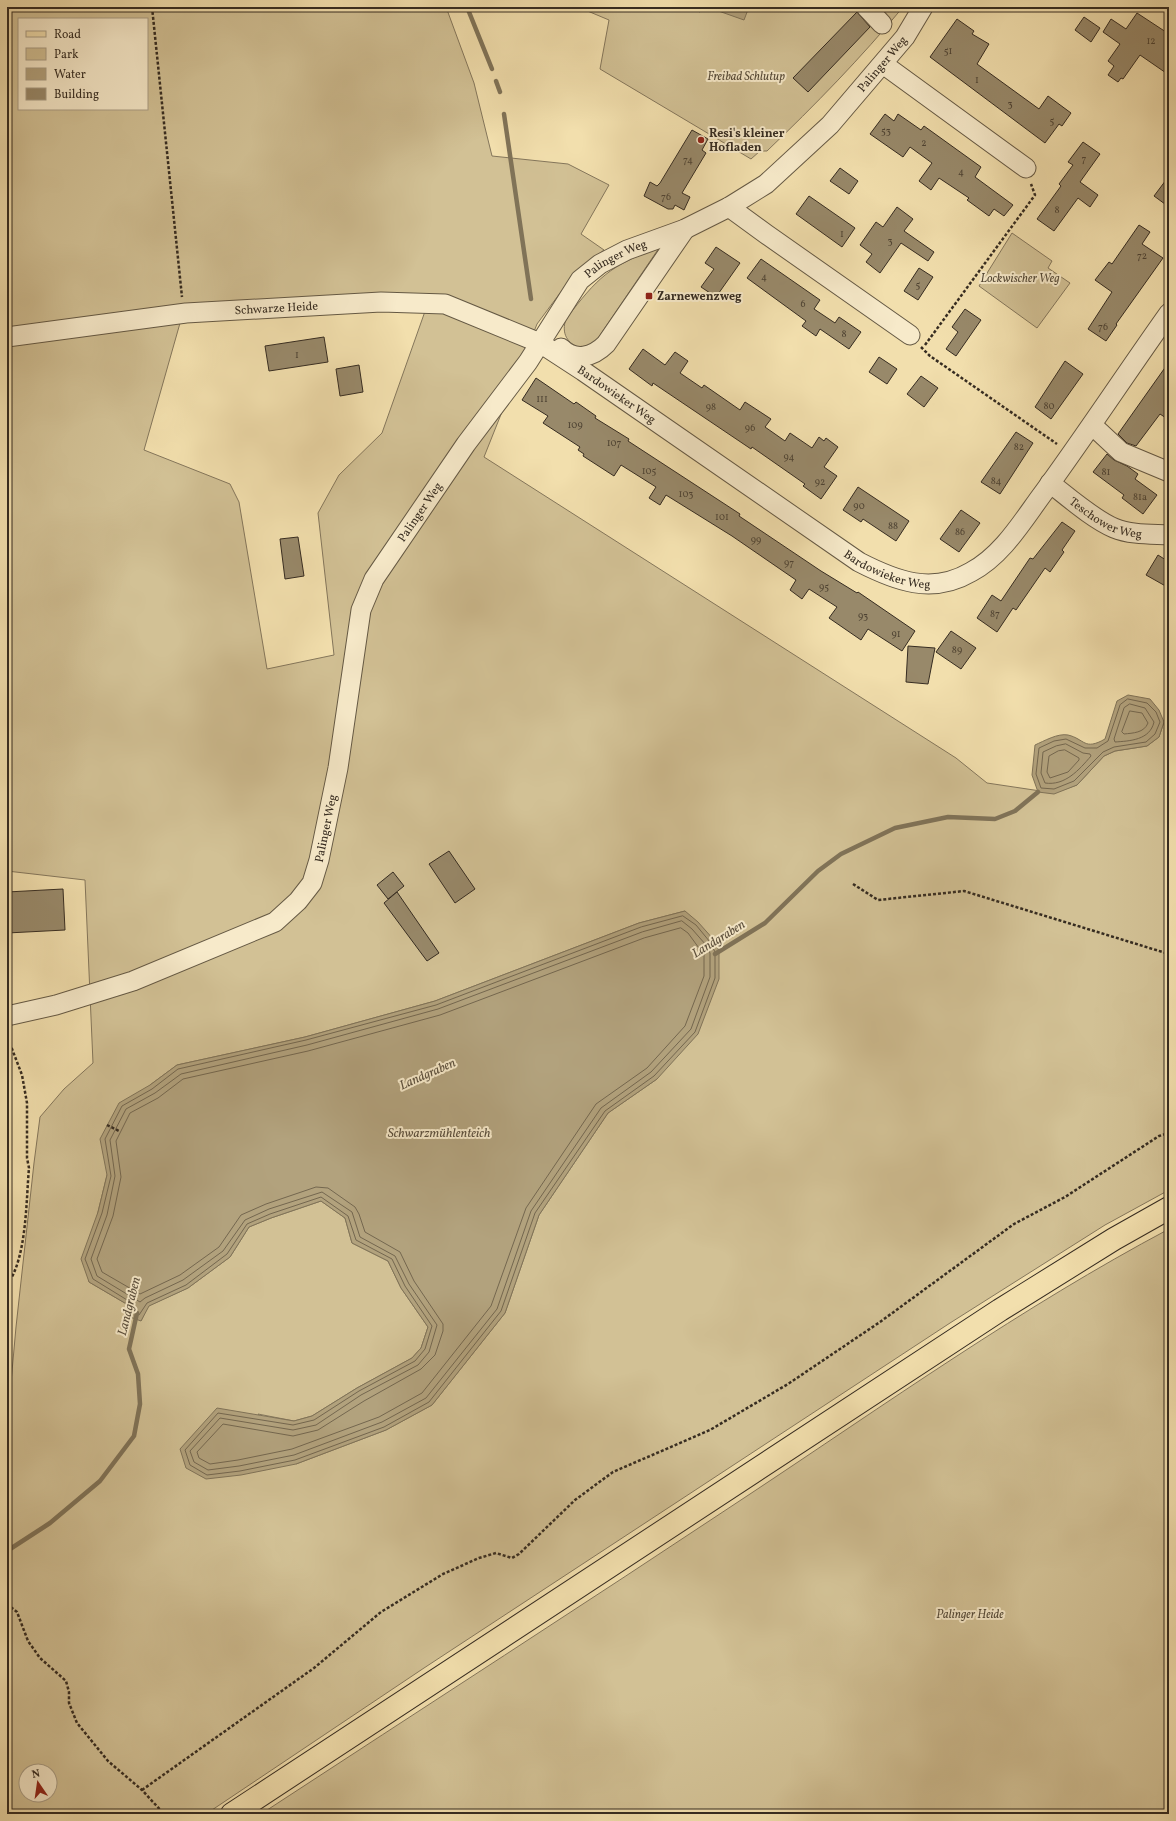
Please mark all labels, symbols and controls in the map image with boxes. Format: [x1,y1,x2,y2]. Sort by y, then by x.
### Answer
legend [18,18,148,110]
text: Road [54,27,81,43]
street label: Palinger Weg [854,33,911,96]
house number: 12 [1146,34,1156,48]
house number: 51 [944,44,952,58]
text: Park [54,47,79,63]
text: Water [54,67,86,83]
park label: Freibad Schlutup [707,69,785,85]
house number: 1 [975,73,979,87]
text: Building [54,87,99,103]
house number: 3 [1007,97,1013,111]
house number: 5 [1050,114,1055,128]
house number: 53 [881,124,891,138]
place label: Resi's kleiner Hofladen [709,126,785,156]
marker: Resi's kleiner Hofladen [696,135,706,145]
house number: 2 [921,136,927,150]
house number: 7 [1082,152,1087,166]
house number: 74 [683,153,693,167]
house number: 4 [958,165,964,179]
house number: 76 [661,190,671,204]
house number: 8 [1054,203,1060,217]
house number: 1 [840,227,844,241]
house number: 3 [887,234,893,248]
street label: Palinger Weg [581,236,649,282]
house number: 72 [1137,249,1147,263]
house number: 4 [761,270,767,284]
park label: Lockwischer Weg [980,271,1060,287]
house number: 5 [916,278,921,292]
place label: Zarnewenzweg [657,289,742,305]
marker: Zarnewenzweg [644,291,654,301]
house number: 6 [800,297,806,311]
street label: Schwarze Heide [234,299,319,319]
house number: 76 [1098,320,1108,334]
house number: 8 [841,327,847,341]
house number: 1 [295,348,299,362]
street label: Bardowieker Weg [574,362,659,428]
house number: 111 [536,392,548,406]
house number: 80 [1043,399,1055,413]
house number: 98 [706,400,716,414]
house number: 109 [567,418,583,432]
house number: 96 [745,421,755,435]
house number: 107 [607,436,622,450]
house number: 82 [1014,440,1024,454]
house number: 94 [784,450,794,464]
house number: 105 [642,464,656,478]
house number: 81 [1102,465,1111,479]
house number: 84 [991,474,1001,488]
house number: 92 [815,475,825,489]
street label: Palinger Weg [394,479,447,546]
house number: 103 [679,487,693,501]
house number: 81a [1133,490,1147,504]
street label: Teschower Weg [1065,494,1143,543]
house number: 90 [853,499,865,513]
house number: 101 [715,510,729,524]
house number: 88 [888,519,898,533]
house number: 86 [955,525,965,539]
house number: 99 [751,533,761,547]
street label: Bardowieker Weg [840,547,931,593]
house number: 97 [784,556,794,570]
house number: 95 [819,580,829,594]
house number: 87 [990,607,1000,621]
house number: 93 [858,609,868,623]
house number: 91 [891,627,901,641]
house number: 89 [952,643,962,657]
street label: Palinger Weg [312,793,341,864]
water label: Landgraben [689,916,749,963]
water label: Landgraben [397,1054,459,1095]
water label: Schwarzmühlenteich [388,1125,491,1143]
water label: Landgraben [114,1275,146,1338]
park label: Palinger Heide [936,1607,1004,1623]
north arrow [18,1763,58,1803]
text: N [31,1767,42,1783]

